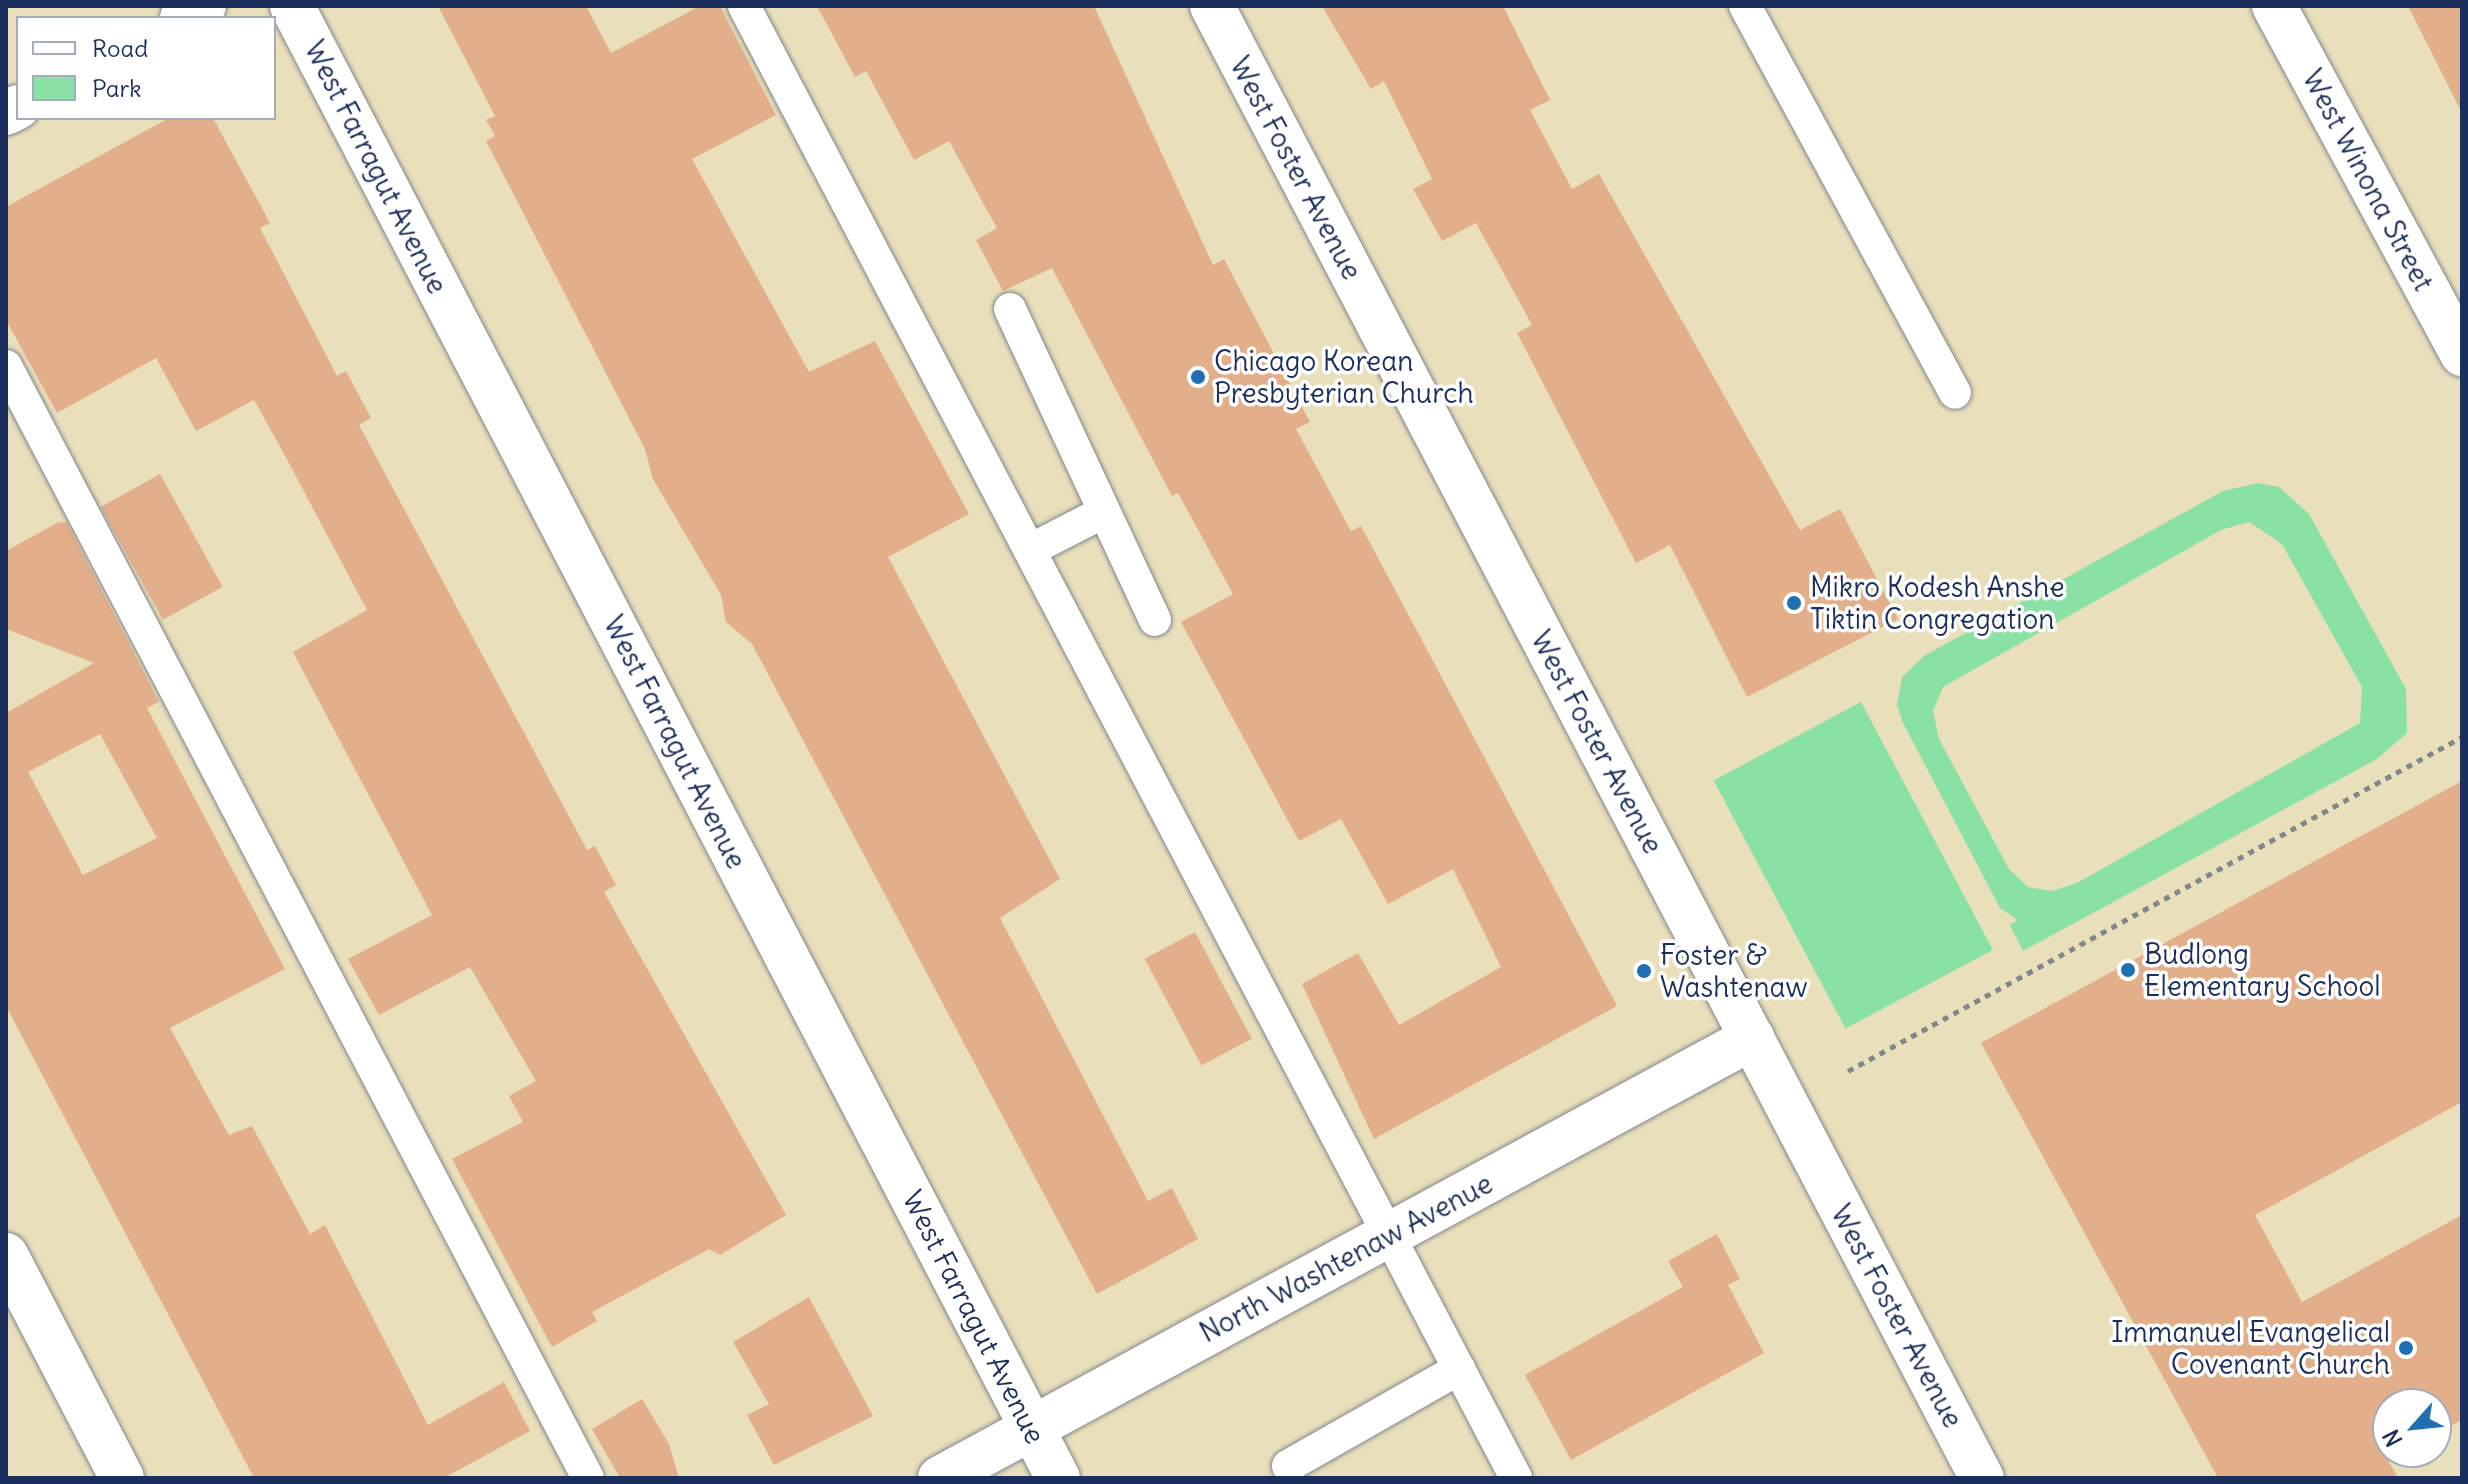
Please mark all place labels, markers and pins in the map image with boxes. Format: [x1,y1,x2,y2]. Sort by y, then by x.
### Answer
place label: Chicago Korean Presbyterian Church [1214,344,1474,410]
marker: Chicago Korean Presbyterian Church [1189,368,1207,386]
place label: Mikro Kodesh Anshe Tiktin Congregation [1810,570,2065,636]
marker: Mikro Kodesh Anshe Tiktin Congregation [1785,594,1803,612]
place label: Budlong Elementary School [2144,937,2381,1003]
place label: Foster & Washtenaw [1660,938,1808,1004]
marker: Budlong Elementary School [2119,961,2137,979]
marker: Foster & Washtenaw [1635,962,1653,980]
place label: Immanuel Evangelical Covenant Church [2111,1315,2390,1381]
marker: Immanuel Evangelical Covenant Church [2397,1339,2415,1357]

